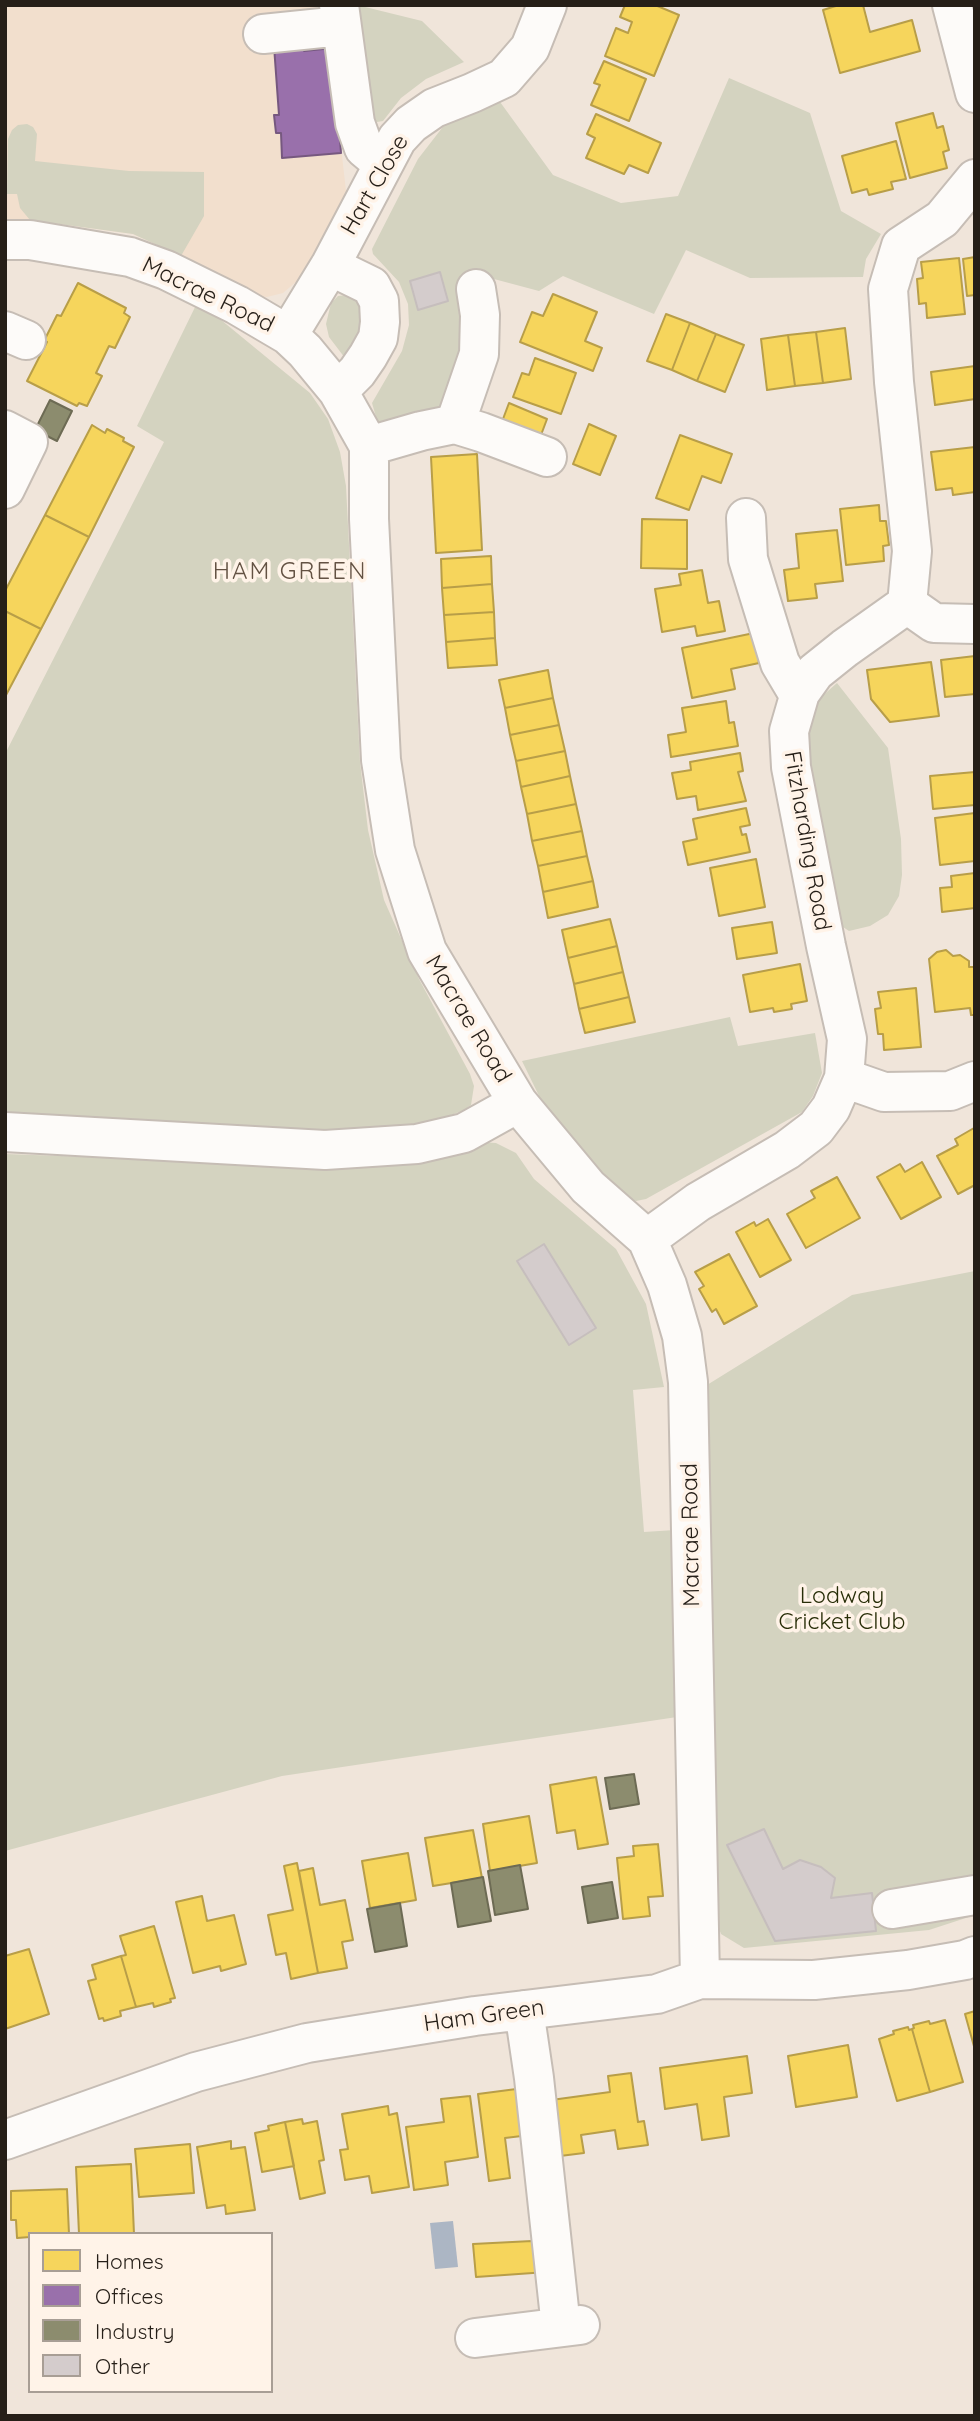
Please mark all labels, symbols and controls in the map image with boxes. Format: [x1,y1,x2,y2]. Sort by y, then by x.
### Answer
street label: Hart Close [335,130,415,240]
street label: Macrae Road [137,251,279,339]
district label: HAM GREEN [214,558,366,586]
street label: Fitzharding Road [778,749,836,933]
street label: Macrae Road [419,950,517,1088]
street label: Macrae Road [676,1463,706,1607]
park label: Lodway Cricket Club [779,1582,905,1636]
street label: Ham Green [422,1994,546,2038]
legend [28,2232,273,2393]
text: Homes [95,2248,164,2274]
text: Offices [95,2283,163,2309]
text: Industry [95,2318,174,2344]
text: Other [95,2353,150,2379]

